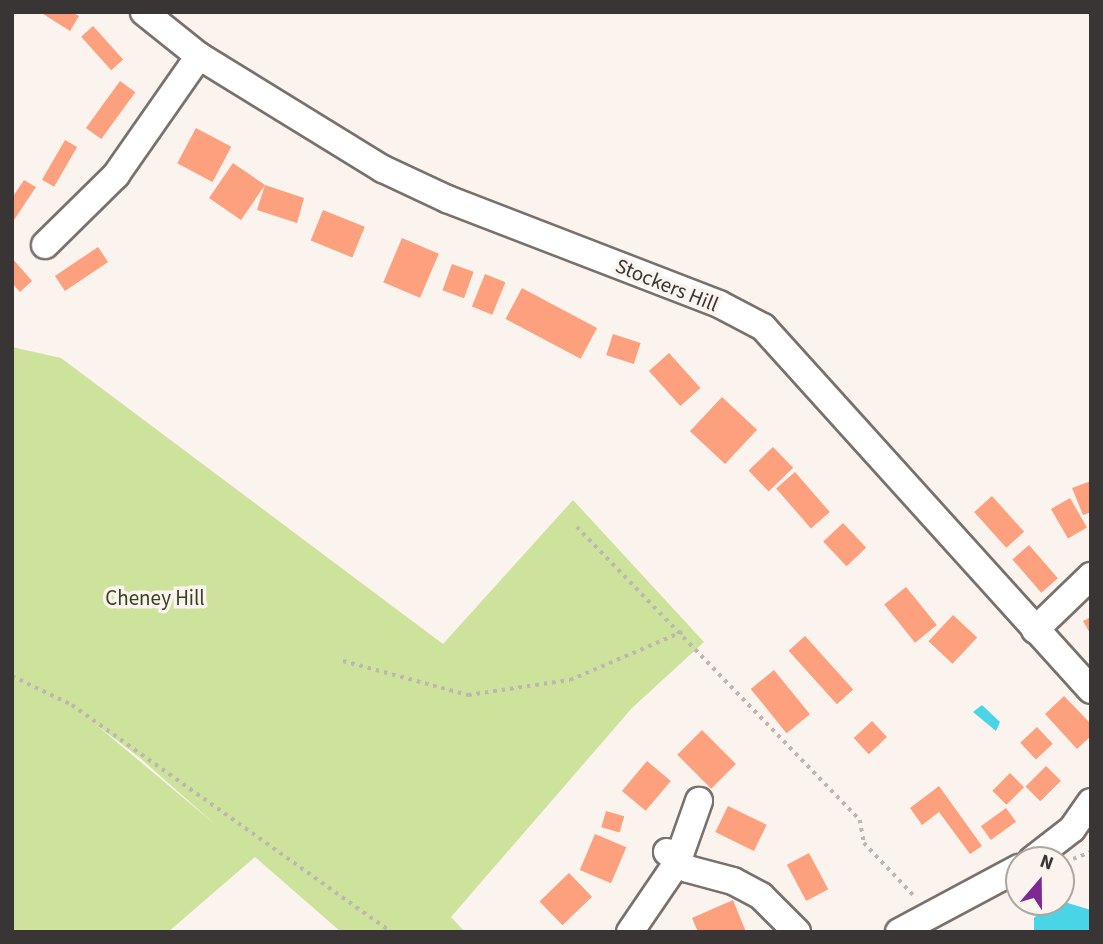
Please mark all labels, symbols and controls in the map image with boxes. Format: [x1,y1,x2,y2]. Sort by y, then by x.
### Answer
street label: Stockers Hill [612,253,722,317]
park label: Cheney Hill [105,585,205,611]
north arrow [1005,846,1075,916]
text: N [1036,848,1057,878]

